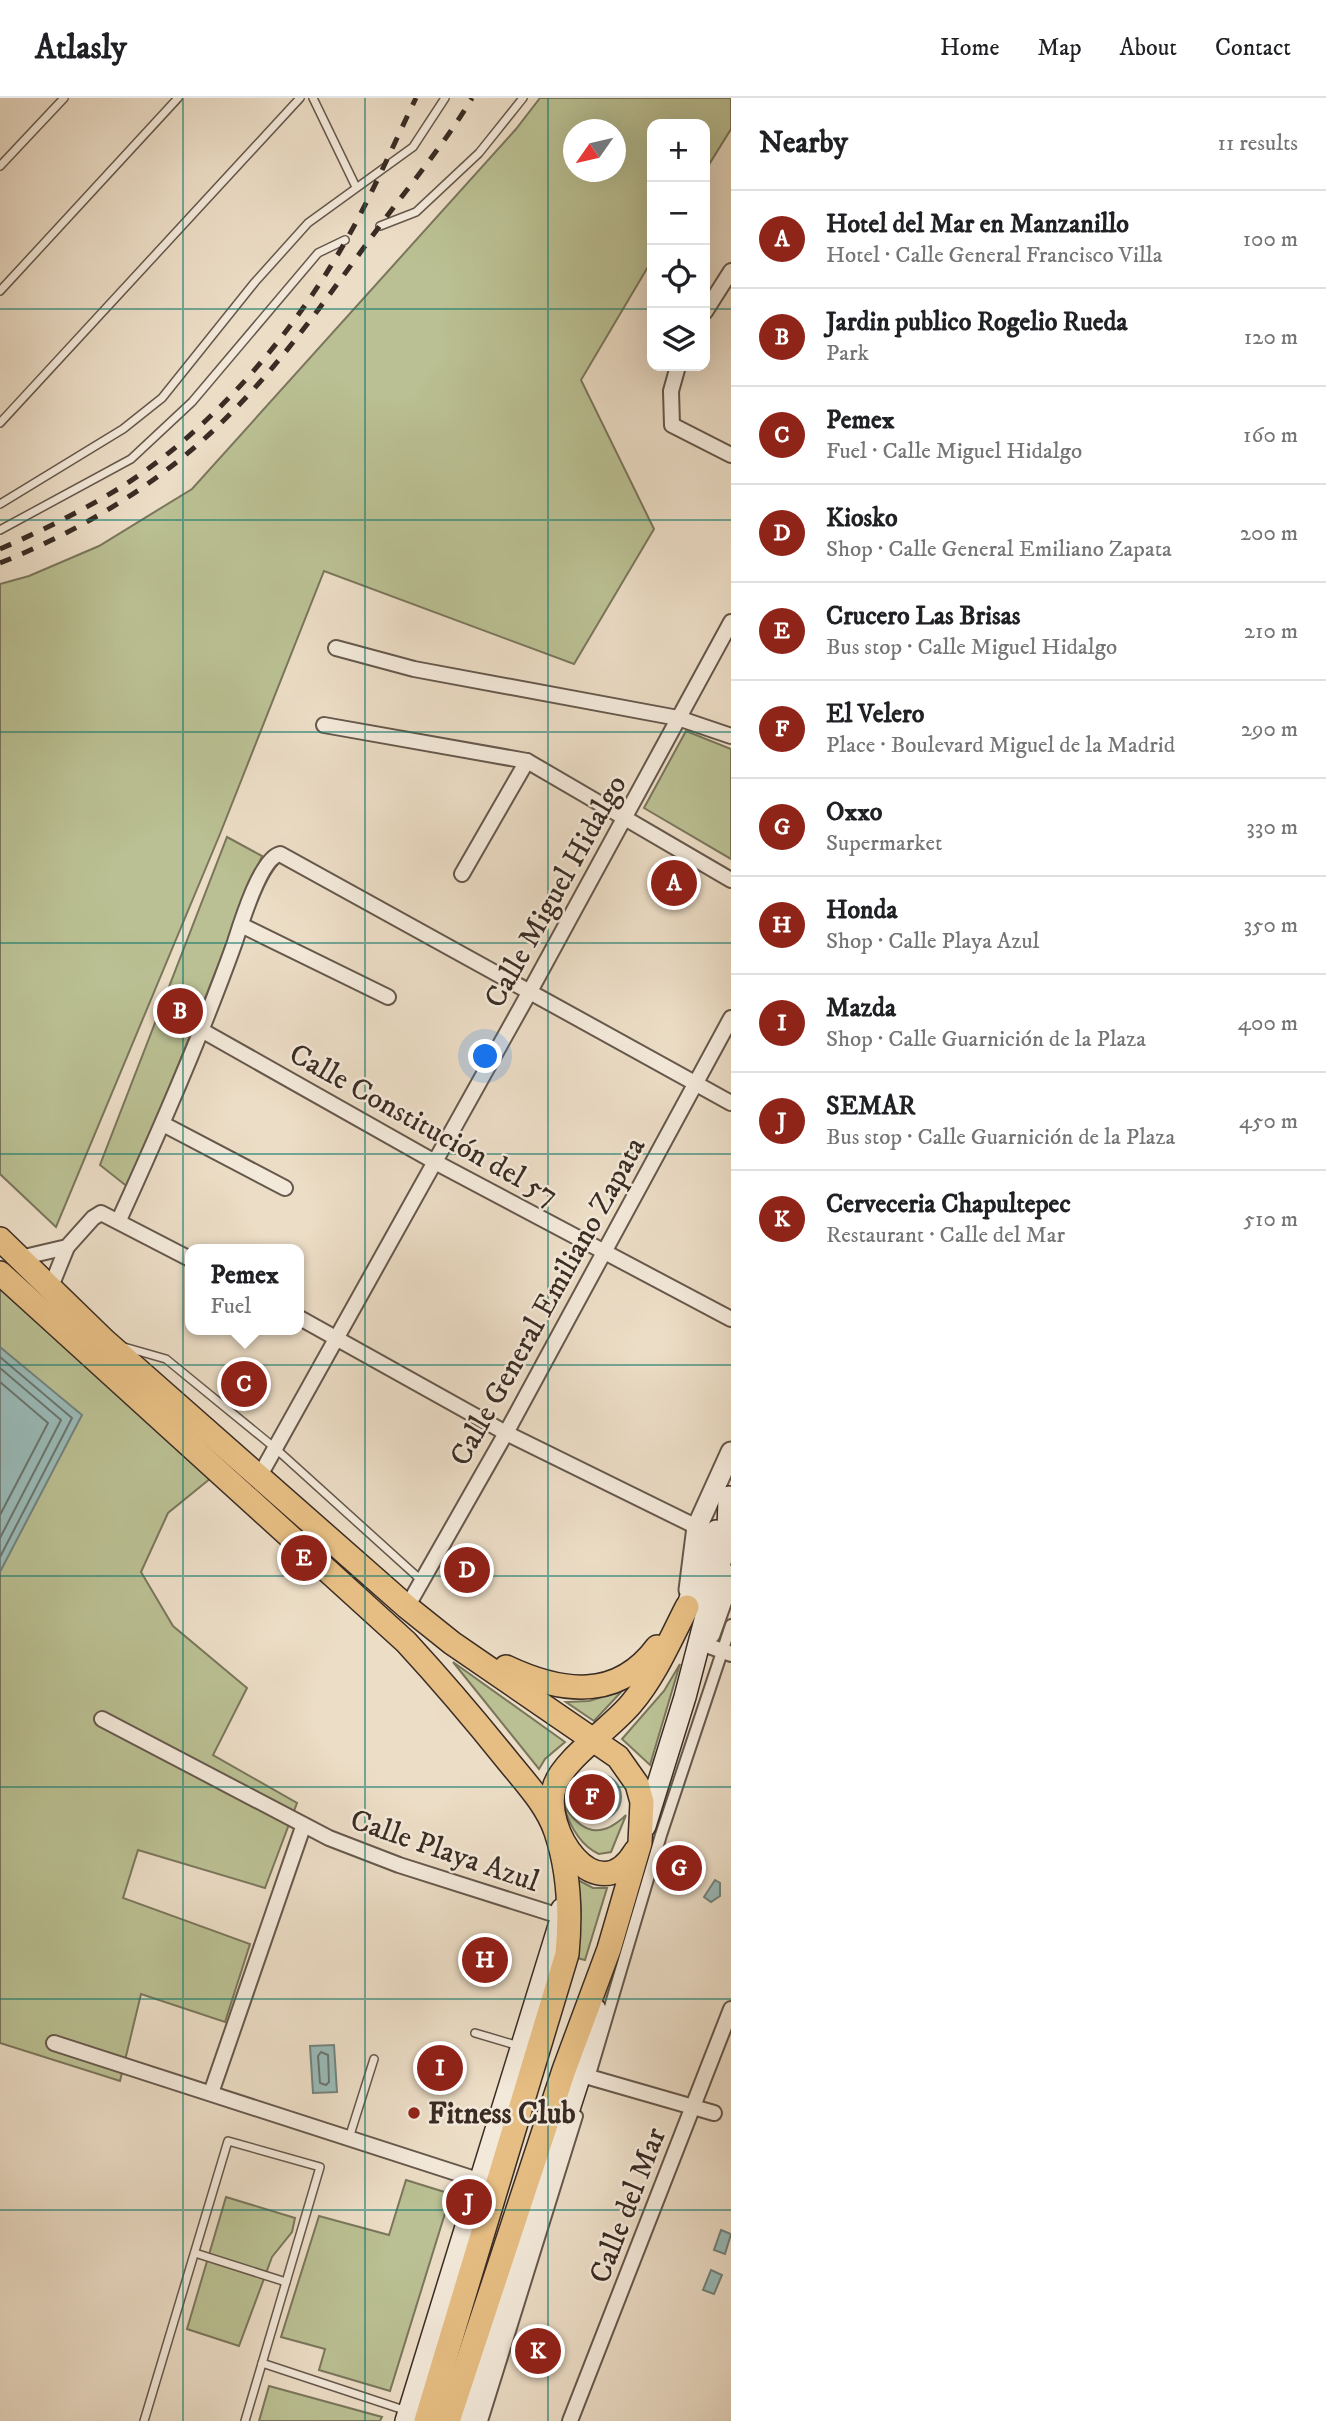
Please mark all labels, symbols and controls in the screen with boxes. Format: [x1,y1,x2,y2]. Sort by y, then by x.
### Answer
text: Atlasly [35,28,127,69]
text: Home [940,33,999,63]
text: Map [1037,33,1082,63]
text: About [1120,33,1177,63]
text: Contact [1215,33,1291,63]
north arrow [563,119,626,182]
map controls [647,119,710,371]
button: + [647,119,710,182]
text: Nearby [759,125,848,162]
text: 11 results [1217,129,1298,158]
button: − [647,182,710,245]
text: Hotel del Mar en Manzanillo [826,208,1129,241]
text: A [775,225,789,254]
text: 100 m [1243,225,1298,254]
text: Hotel · Calle General Francisco Villa [826,241,1163,270]
button: locate [647,245,710,308]
text: Jardin publico Rogelio Rueda [826,306,1128,339]
button: layers [647,308,710,371]
text: B [775,323,789,352]
text: 120 m [1244,323,1298,352]
text: Park [826,339,869,368]
text: Pemex [826,404,895,437]
text: C [774,421,790,450]
text: 160 m [1243,421,1298,450]
text: Fuel · Calle Miguel Hidalgo [826,437,1082,466]
text: Kiosko [826,502,898,535]
text: D [773,519,791,548]
text: 200 m [1240,519,1298,548]
text: Shop · Calle General Emiliano Zapata [826,535,1172,564]
text: Crucero Las Brisas [826,600,1020,633]
text: E [774,617,790,646]
text: 210 m [1244,617,1298,646]
text: Bus stop · Calle Miguel Hidalgo [826,633,1117,662]
text: El Velero [826,698,924,731]
text: F [775,715,789,744]
text: 290 m [1241,715,1298,744]
text: Place · Boulevard Miguel de la Madrid [826,731,1175,760]
street label: Calle Miguel Hidalgo [477,769,636,1015]
text: Oxxo [826,796,883,829]
text: G [774,813,790,842]
text: 330 m [1246,813,1298,842]
text: Supermarket [826,829,942,858]
pin: A [651,857,697,909]
text: Honda [826,894,898,927]
text: H [772,911,792,940]
text: 350 m [1243,911,1298,940]
text: Shop · Calle Playa Azul [826,927,1039,956]
pin: B [157,985,203,1037]
text: Mazda [826,992,896,1025]
text: I [777,1009,787,1038]
text: 400 m [1238,1009,1298,1038]
text: Shop · Calle Guarnición de la Plaza [826,1025,1146,1054]
street label: Calle Constitución del 57 [282,1036,564,1215]
your location [468,1039,502,1073]
text: SEMAR [826,1090,916,1123]
text: J [777,1107,787,1136]
text: 450 m [1239,1107,1298,1136]
text: Bus stop · Calle Guarnición de la Plaza [826,1123,1175,1152]
street label: Calle General Emiliano Zapata [442,1131,654,1472]
text: Cerveceria Chapultepec [826,1188,1071,1221]
text: K [774,1205,790,1234]
text: 510 m [1244,1205,1298,1234]
text: Restaurant · Calle del Mar [826,1221,1065,1250]
popup [185,1244,304,1335]
text: Pemex [210,1259,279,1292]
text: Fuel [210,1292,251,1321]
pin: C [221,1358,267,1410]
pin: E [281,1532,327,1584]
pin: D [444,1544,490,1596]
pin: F [569,1771,615,1823]
street label: Calle Playa Azul [345,1802,544,1901]
pin: G [656,1842,702,1894]
pin: H [462,1934,508,1986]
pin: I [417,2042,463,2094]
place label: Fitness Club [428,2096,575,2133]
marker: Fitness Club [406,2105,422,2121]
street label: Calle del Mar [582,2123,675,2289]
pin: J [446,2176,492,2228]
pin: K [515,2325,561,2377]

